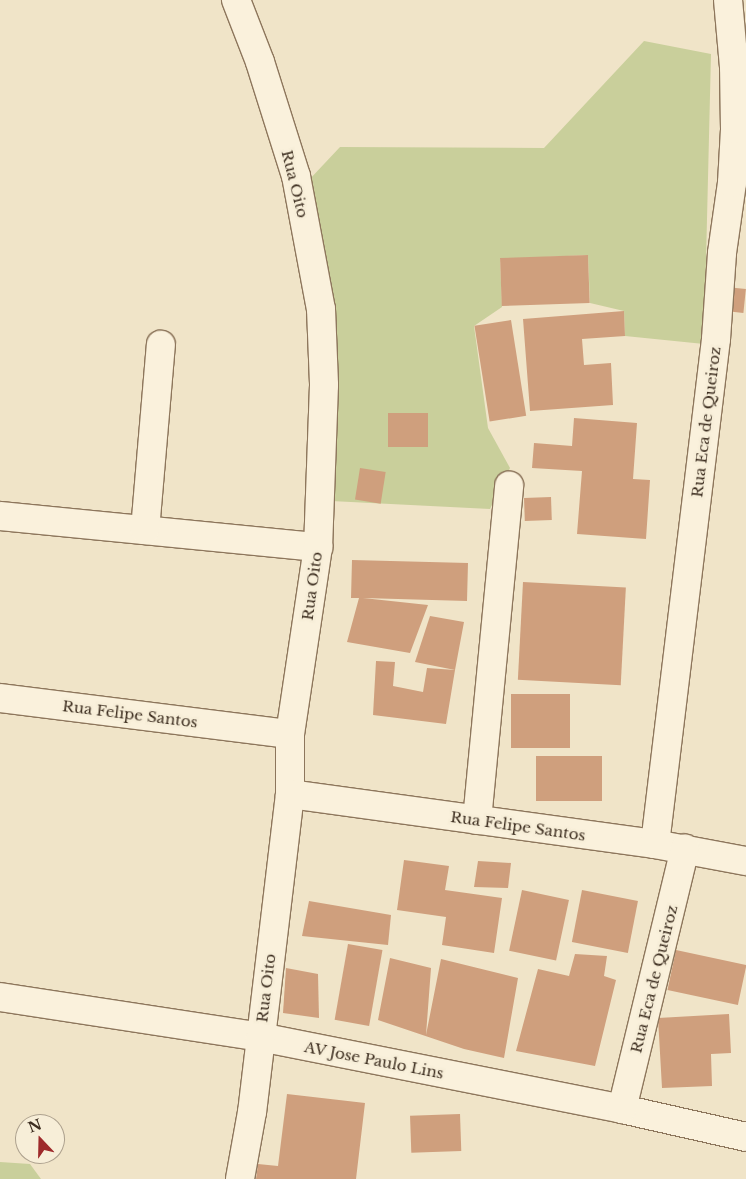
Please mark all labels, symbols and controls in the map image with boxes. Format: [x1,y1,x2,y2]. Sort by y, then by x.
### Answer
street label: Rua Oito [278,148,312,220]
street label: Rua Eca de Queiroz [688,345,724,499]
street label: Rua Oito [298,550,326,622]
street label: Rua Felipe Santos [61,697,199,731]
street label: Rua Felipe Santos [449,808,587,844]
street label: Rua Eca de Queiroz [627,903,681,1055]
street label: Rua Oito [253,953,279,1023]
street label: AV Jose Paulo Lins [303,1038,445,1082]
north arrow [15,1114,65,1164]
text: N [26,1115,44,1137]

